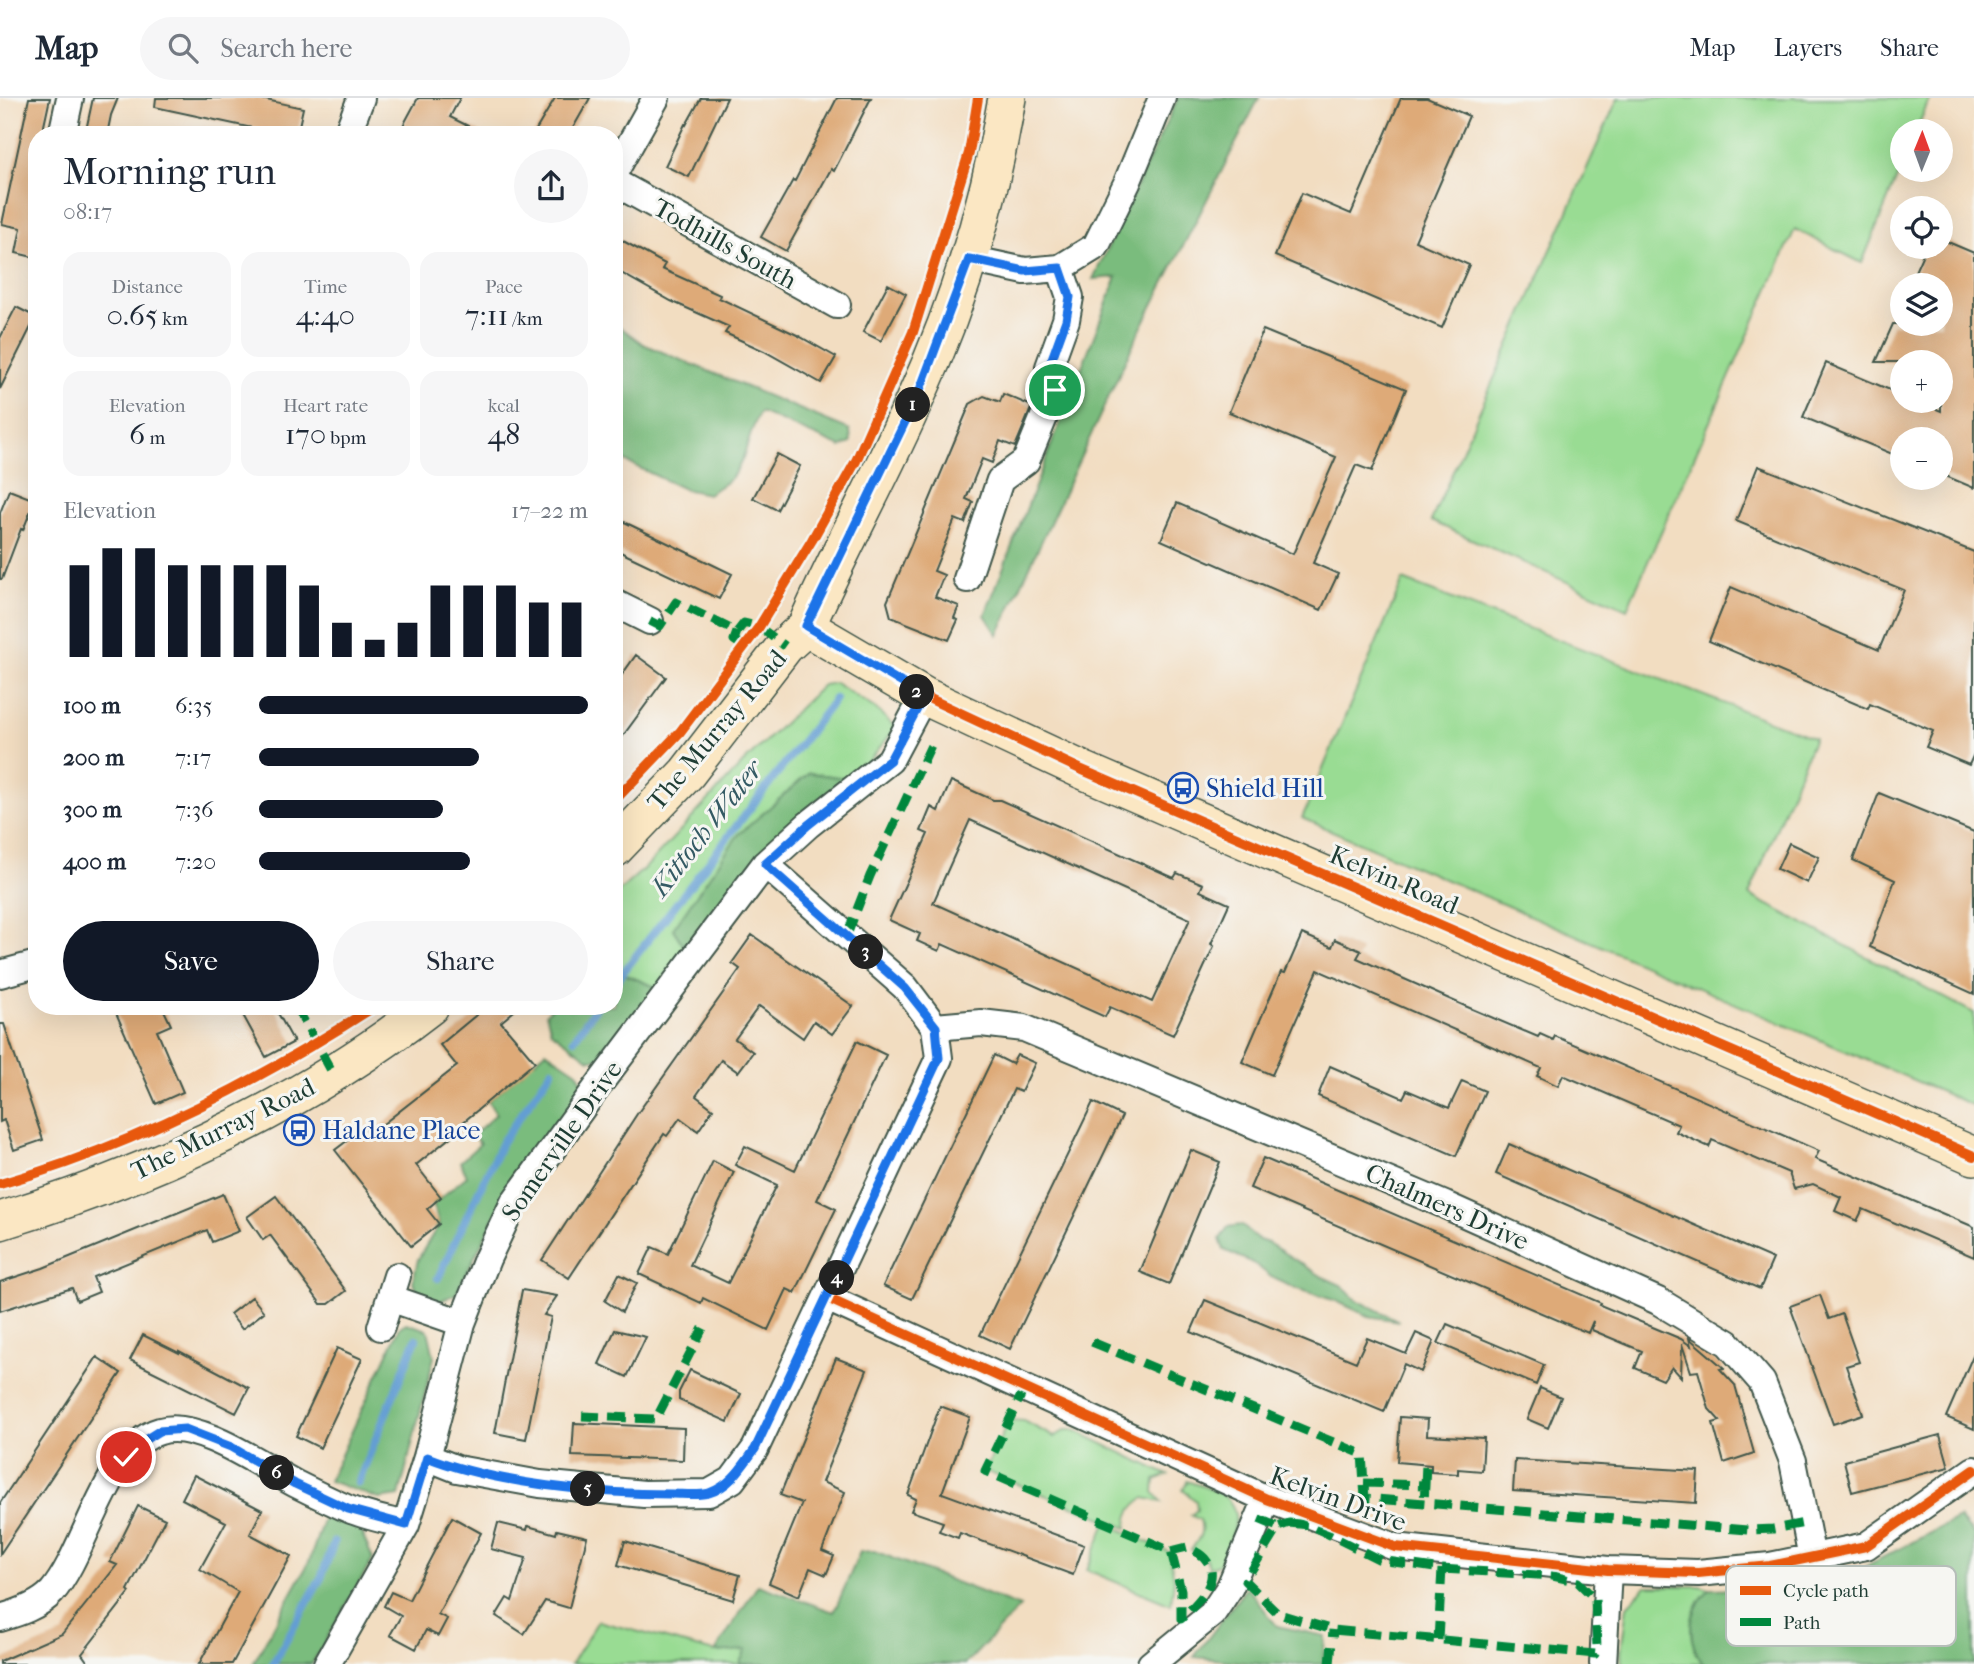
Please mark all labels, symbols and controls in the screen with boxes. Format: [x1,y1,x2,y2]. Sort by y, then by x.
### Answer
search box [140,17,630,80]
text: Map [35,29,98,68]
icon: search [164,29,202,67]
text: Search here [220,33,352,64]
text: Map [1690,34,1736,62]
text: Layers [1774,34,1842,62]
text: Share [1880,34,1939,62]
north arrow [1890,119,1953,182]
map controls [1890,119,1953,490]
text: Morning run [63,149,276,194]
button: share [514,149,588,223]
street label: Todhills South [648,192,802,296]
button: locate [1890,196,1953,259]
text: 08:17 [63,198,112,225]
button: layers [1890,273,1953,336]
text: Distance [111,276,183,298]
text: Time [304,276,347,298]
text: Pace [485,276,523,298]
text: 0.65 [107,298,158,333]
text: 4:40 [296,298,355,333]
text: 7:11 [465,298,508,333]
text: km [158,308,188,330]
text: /km [508,308,543,330]
button: + [1890,350,1953,413]
pin [1025,360,1085,420]
icon: arrive [1036,371,1074,409]
pin: 1 [895,388,930,422]
text: 1 [909,393,916,415]
text: Elevation [109,395,186,417]
text: Heart rate [283,395,368,417]
text: kcal [488,395,520,417]
text: 6 [129,417,145,452]
text: 170 [285,417,326,452]
text: 48 [487,417,520,452]
text: m [145,427,165,449]
text: bpm [326,427,366,449]
button: − [1890,427,1953,490]
text: Elevation [63,497,156,524]
text: 17–22 m [511,497,588,524]
street label: The Murray Road [641,643,794,817]
pin: 2 [900,674,934,710]
text: 2 [912,680,921,702]
text: 100 m [63,692,121,719]
text: 6:35 [175,692,212,719]
text: 200 m [63,744,124,771]
text: 7:17 [175,744,211,771]
water label: Kittoch Water [641,751,771,904]
bus stop icon: Shield Hill [1166,771,1200,805]
place label: Shield Hill [1206,773,1324,804]
text: 300 m [63,796,122,823]
text: 7:36 [175,796,214,823]
street label: Kelvin Road [1325,839,1464,921]
text: 400 m [63,848,126,875]
text: 7:20 [175,848,216,875]
button: Save [63,921,319,1001]
button: Share [333,921,588,1001]
pin: 3 [848,934,884,970]
text: 3 [862,940,869,962]
street label: Somerville Drive [495,1055,629,1227]
street label: The Murray Road [126,1071,321,1187]
bus stop icon: Haldane Place [282,1113,316,1147]
place label: Haldane Place [322,1115,481,1146]
street label: Chalmers Drive [1361,1157,1534,1257]
pin: 4 [820,1260,854,1296]
text: 4 [831,1266,842,1288]
pin [96,1427,156,1487]
icon: check [107,1438,145,1476]
pin: 6 [260,1456,294,1490]
street label: Kelvin Drive [1266,1460,1411,1538]
text: 6 [271,1461,282,1483]
pin: 5 [570,1472,606,1506]
text: 5 [583,1477,592,1499]
legend [1726,1566,1956,1646]
text: Cycle path [1783,1580,1869,1602]
text: Path [1783,1612,1821,1634]

